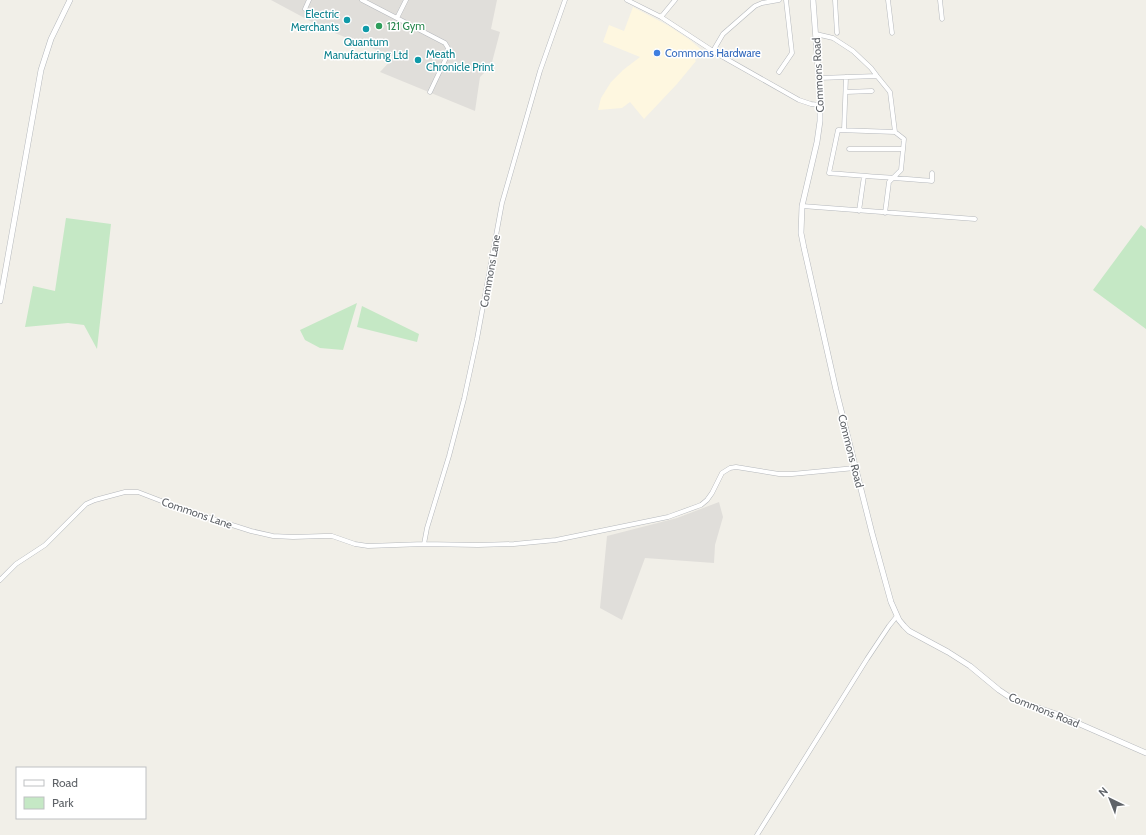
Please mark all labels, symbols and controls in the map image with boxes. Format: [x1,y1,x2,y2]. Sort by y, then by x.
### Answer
place label: Electric Merchants [291,7,339,34]
marker: Electric Merchants [342,15,352,25]
place label: 121 Gym [387,19,425,33]
marker: 121 Gym [374,21,384,31]
marker: Quantum Manufacturing Ltd [361,24,371,34]
place label: Quantum Manufacturing Ltd [324,35,408,62]
street label: Commons Road [809,37,827,113]
place label: Commons Hardware [665,46,761,60]
place label: Meath Chronicle Print [426,47,494,74]
marker: Commons Hardware [652,48,662,58]
marker: Meath Chronicle Print [413,55,423,65]
street label: Commons Lane [477,233,503,309]
street label: Commons Road [835,413,867,489]
street label: Commons Lane [160,494,234,532]
street label: Commons Road [1007,689,1081,731]
legend [16,767,146,819]
text: Road [52,775,78,790]
north arrow [1090,779,1130,819]
text: N [1096,784,1111,799]
text: Park [52,795,74,810]

